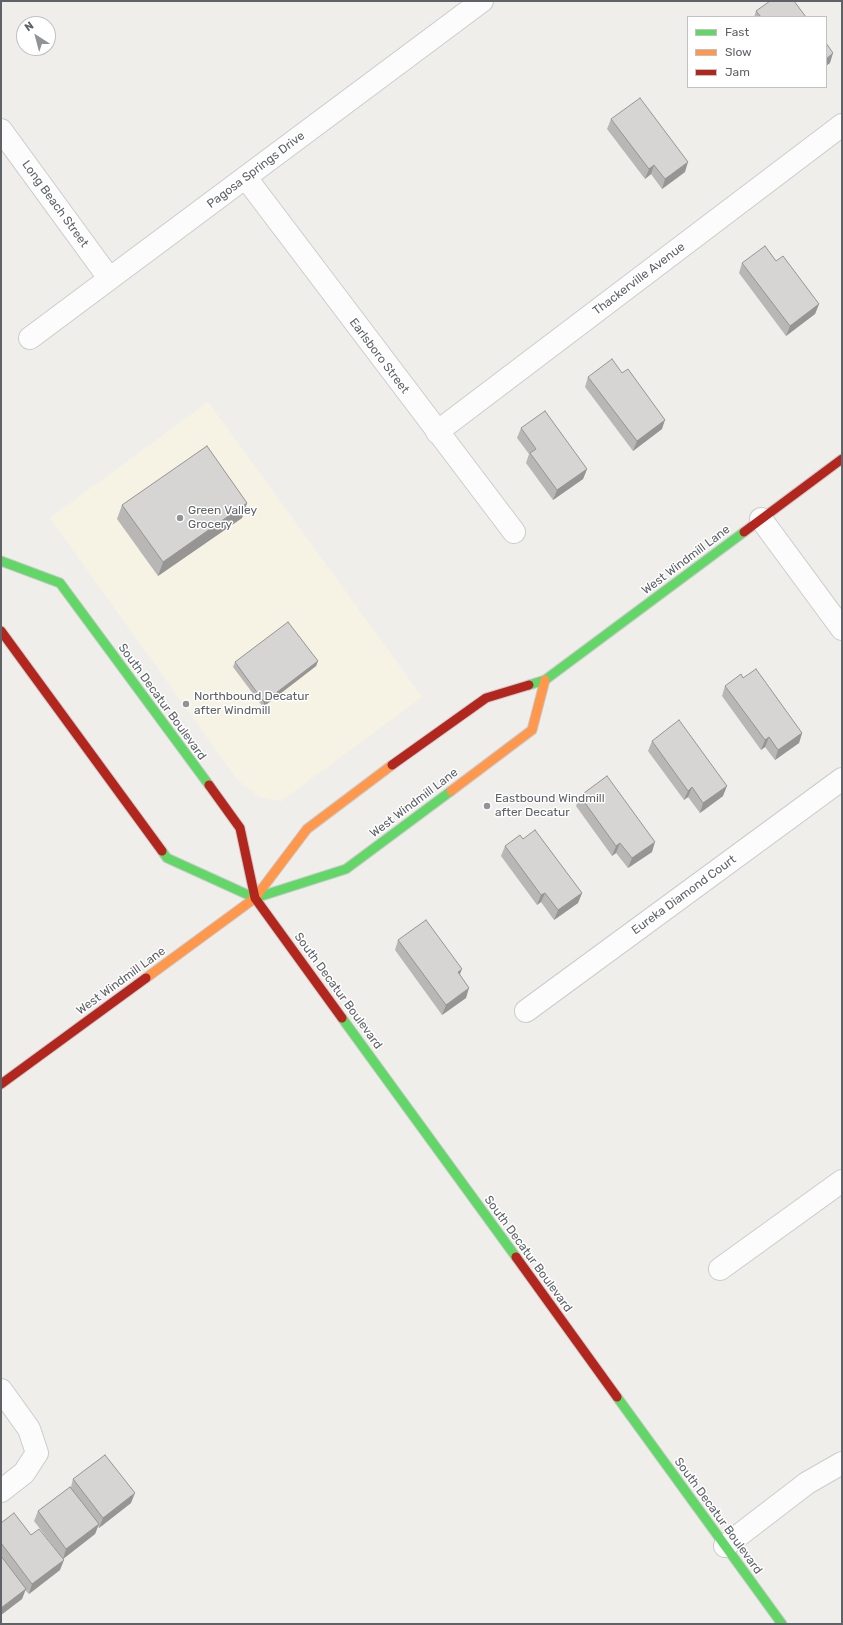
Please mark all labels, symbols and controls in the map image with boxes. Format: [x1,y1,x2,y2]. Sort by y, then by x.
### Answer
north arrow [16,16,56,56]
legend [687,16,827,88]
text: N [22,19,36,34]
text: Fast [725,25,749,39]
text: Slow [725,45,752,59]
text: Jam [725,65,750,79]
street label: Pagosa Springs Drive [204,129,308,211]
street label: Long Beach Street [19,158,91,250]
street label: Thackerville Avenue [590,240,688,318]
street label: Earlsboro Street [346,316,412,396]
place label: Green Valley Grocery [188,504,257,532]
marker: Green Valley Grocery [175,513,185,523]
street label: West Windmill Lane [639,522,733,598]
street label: South Decatur Boulevard [115,641,209,763]
place label: Northbound Decatur after Windmill [194,690,309,718]
marker: Northbound Decatur after Windmill [181,699,191,709]
street label: West Windmill Lane [367,765,461,841]
place label: Eastbound Windmill after Decatur [495,792,605,820]
marker: Eastbound Windmill after Decatur [482,801,492,811]
street label: Eureka Diamond Court [629,852,739,938]
street label: South Decatur Boulevard [291,930,385,1052]
street label: West Windmill Lane [74,944,168,1018]
street label: South Decatur Boulevard [481,1193,575,1315]
street label: South Decatur Boulevard [671,1455,765,1577]

